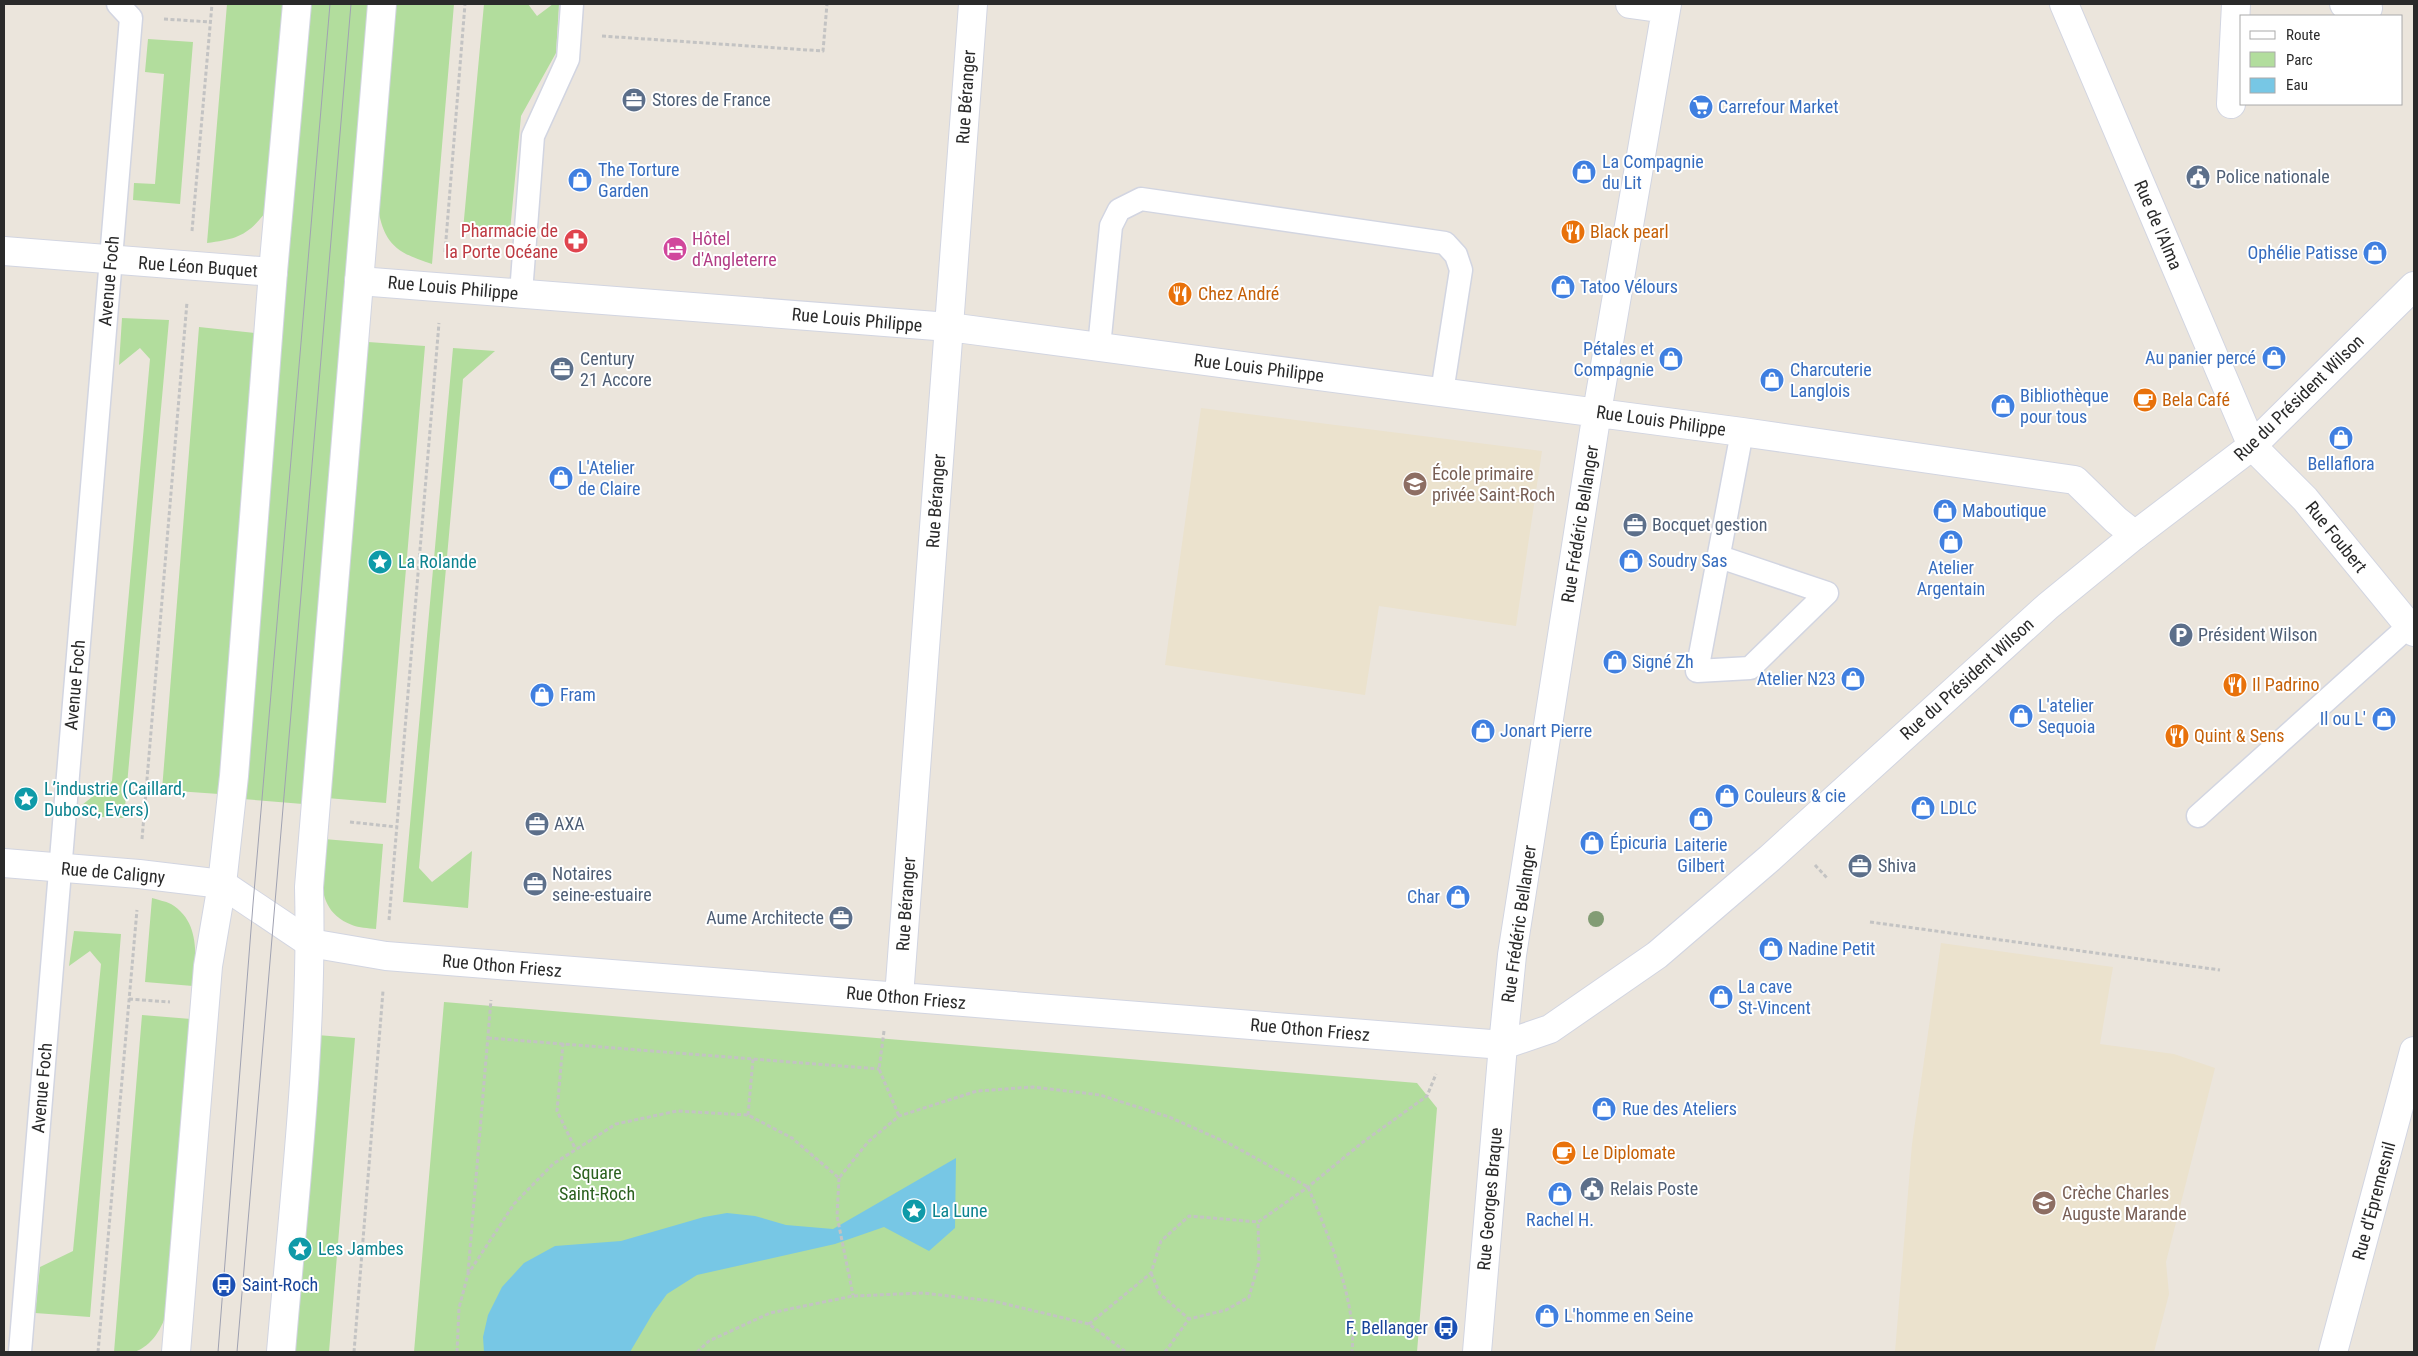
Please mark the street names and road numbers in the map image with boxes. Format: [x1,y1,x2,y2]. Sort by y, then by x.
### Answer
street label: Rue Béranger [952,49,979,145]
street label: Rue de l'Alma [2130,177,2187,273]
street label: Avenue Foch [94,235,123,327]
street label: Rue Léon Buquet [138,252,258,281]
street label: Rue Louis Philippe [387,271,519,304]
street label: Rue Louis Philippe [791,303,923,336]
street label: Rue du Président Wilson [2229,330,2368,465]
street label: Rue Louis Philippe [1193,349,1325,386]
street label: Rue Louis Philippe [1595,401,1727,440]
street label: Rue Frédéric Bellanger [1557,443,1602,604]
street label: Rue Béranger [922,453,949,549]
street label: Rue Foubert [2301,497,2371,577]
street label: Rue du Président Wilson [1896,613,2038,744]
street label: Avenue Foch [60,639,89,731]
street label: Rue Frédéric Bellanger [1497,843,1540,1004]
street label: Rue Béranger [892,856,919,952]
street label: Rue de Caligny [60,857,167,888]
street label: Rue Othon Friesz [441,950,563,981]
street label: Rue Othon Friesz [845,982,967,1013]
street label: Rue Othon Friesz [1249,1014,1371,1045]
street label: Avenue Foch [27,1042,56,1134]
street label: Rue Georges Braque [1473,1126,1506,1271]
street label: Rue d'Epremesnil [2348,1139,2399,1262]

